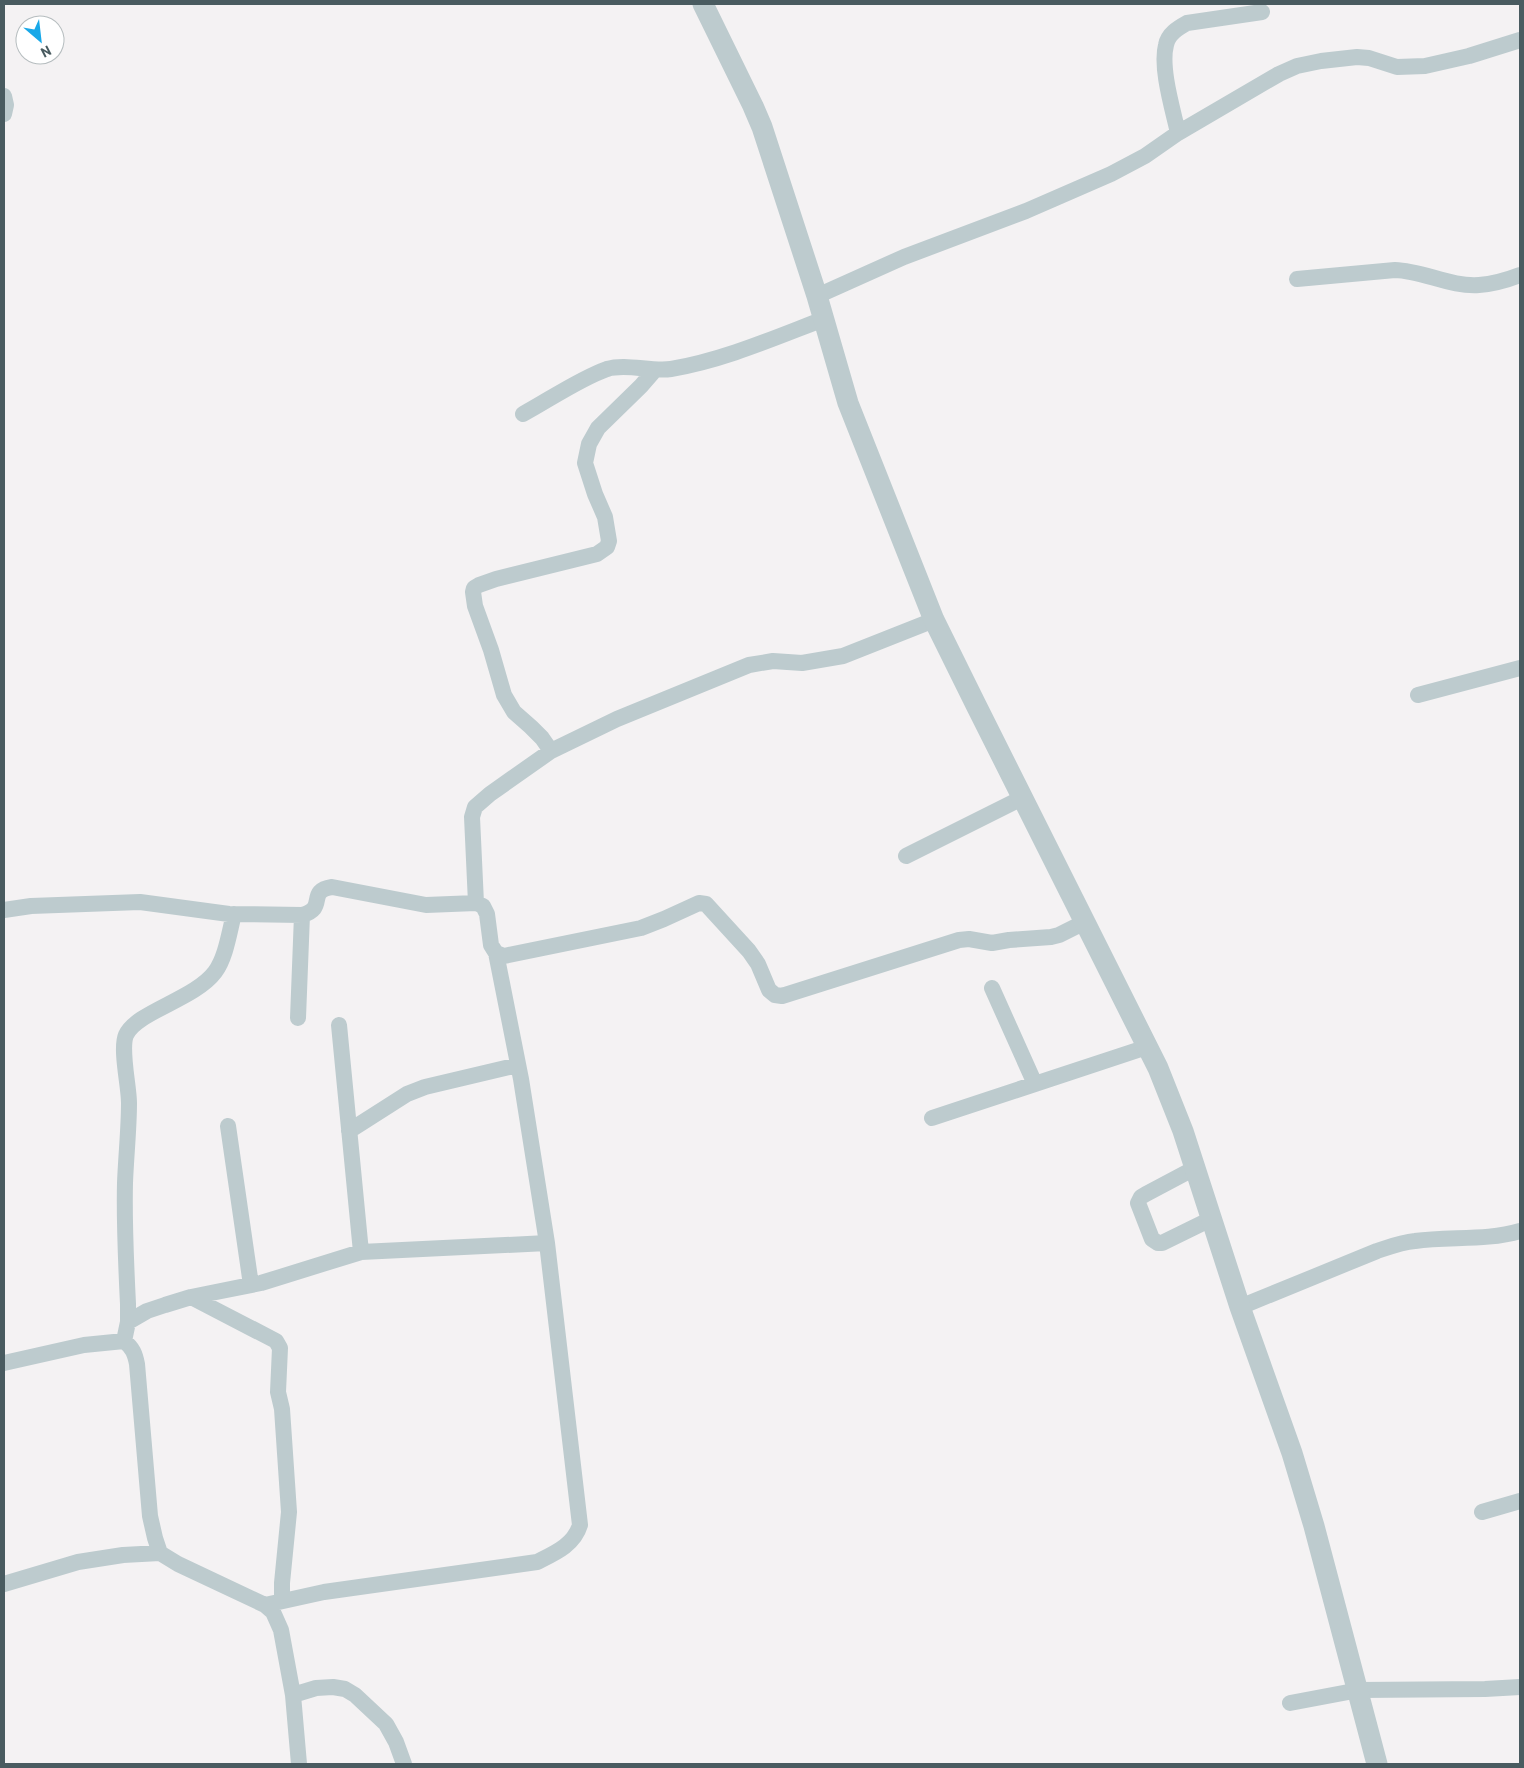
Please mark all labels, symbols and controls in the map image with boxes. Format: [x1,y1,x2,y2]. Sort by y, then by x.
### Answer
north arrow [15,15,65,65]
text: N [38,42,54,62]

